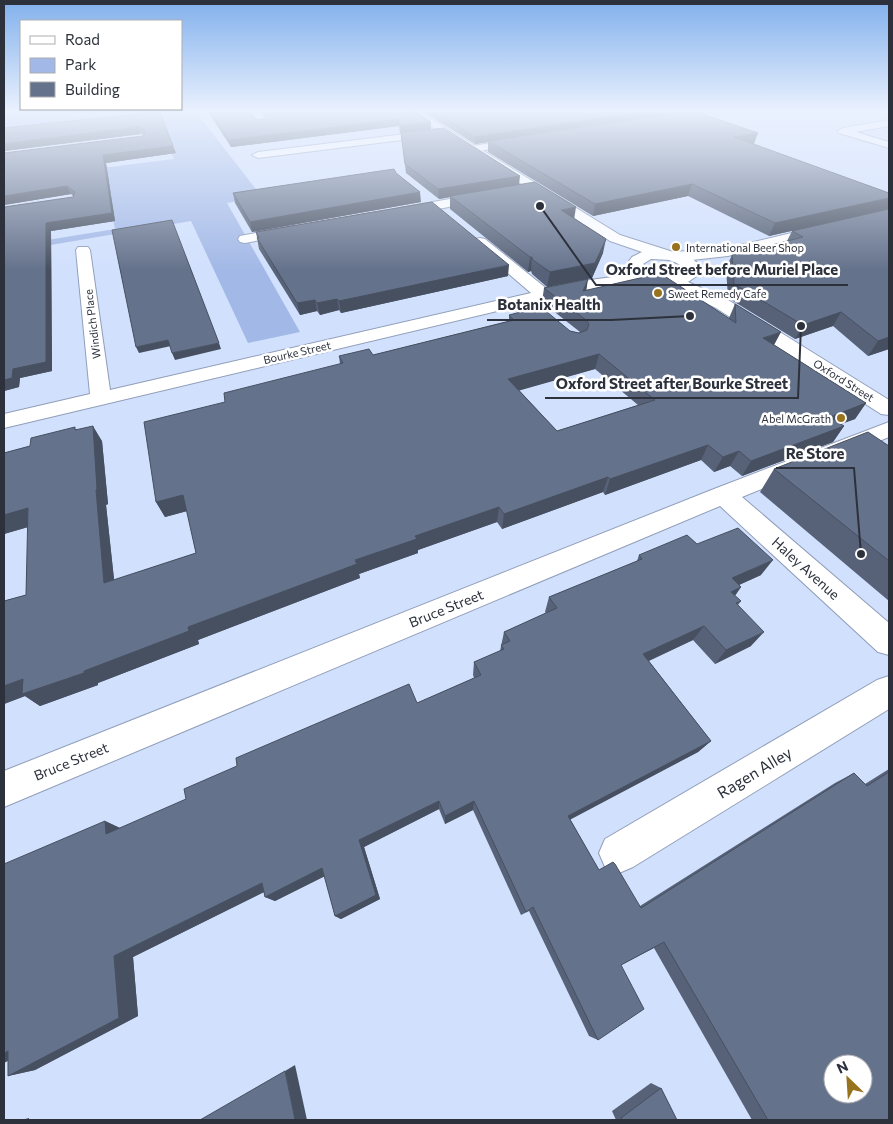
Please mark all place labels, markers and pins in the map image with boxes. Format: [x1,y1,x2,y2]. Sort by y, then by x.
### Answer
marker: International Beer Shop [670,241,682,253]
place label: International Beer Shop [686,241,804,254]
callout: Oxford Street before Muriel Place [596,255,848,285]
marker: Sweet Remedy Cafe [652,287,664,299]
place label: Sweet Remedy Cafe [668,287,767,300]
callout: Botanix Health [487,290,611,320]
callout: Oxford Street after Bourke Street [545,368,798,398]
place label: Abel McGrath [761,412,831,425]
marker: Abel McGrath [835,412,847,424]
callout: Re Store [776,438,854,468]

